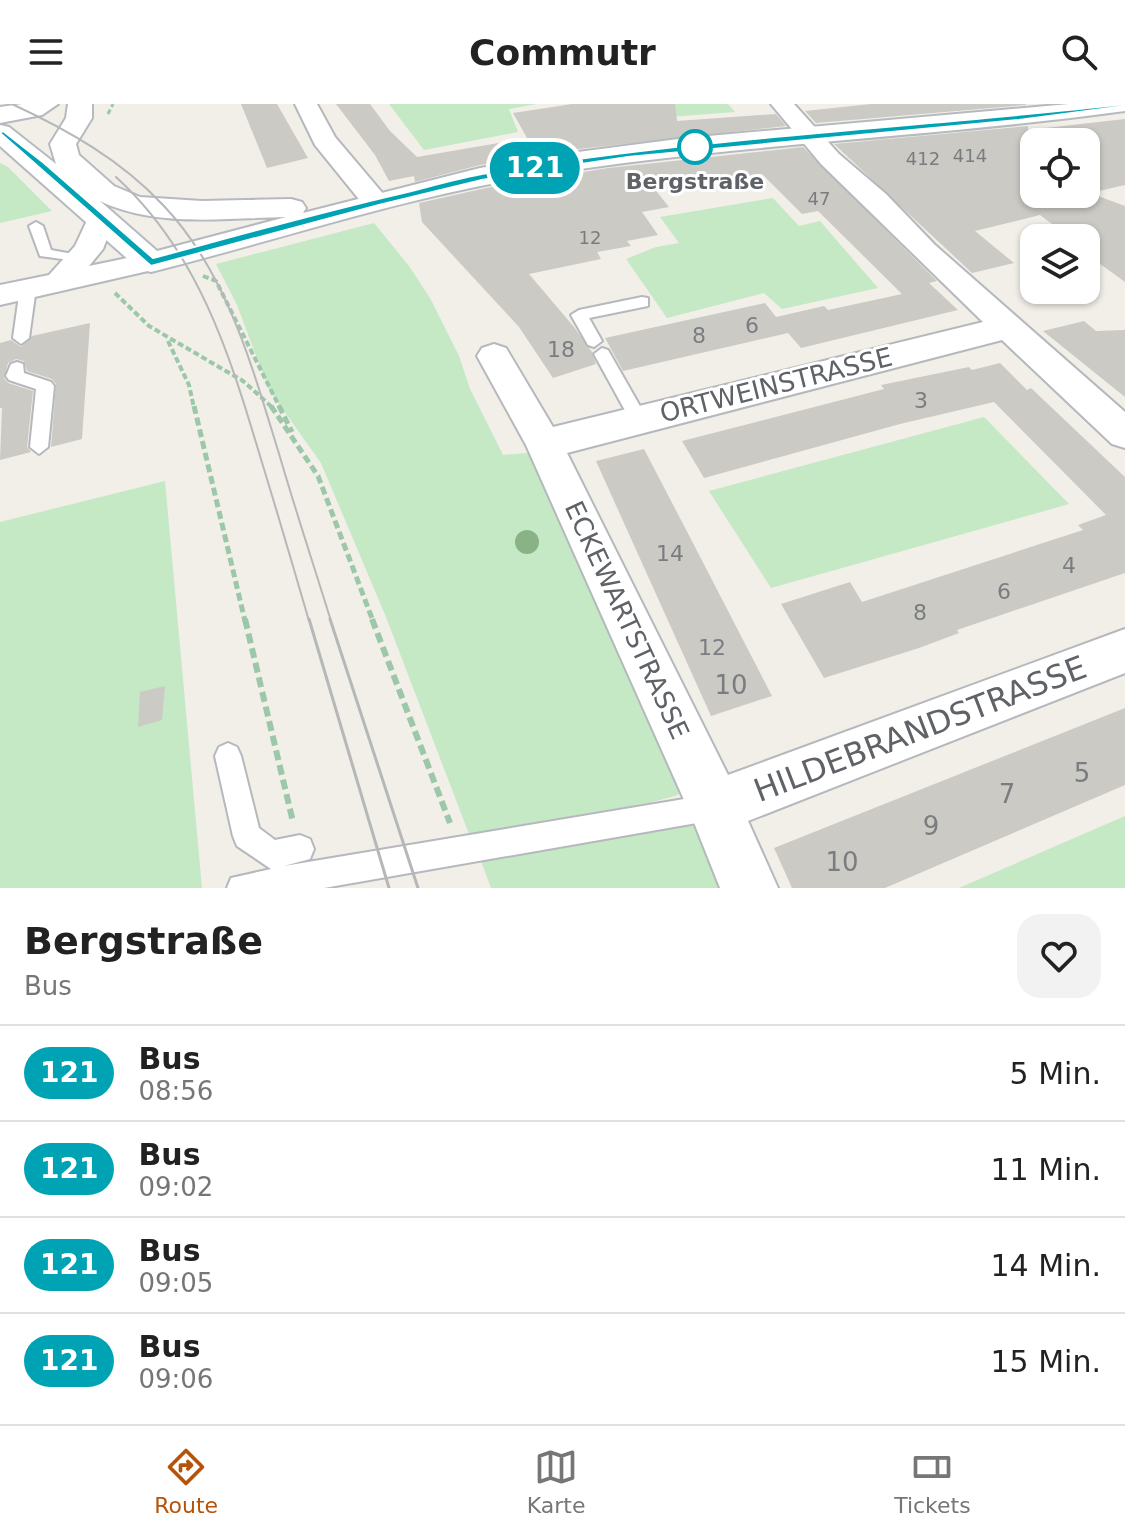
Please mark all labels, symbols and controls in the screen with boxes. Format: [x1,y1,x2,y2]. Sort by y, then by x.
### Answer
icon: menu [24,30,68,74]
icon: search [1057,30,1101,74]
text: Commutr [469,32,656,73]
map controls [1020,128,1100,304]
button: locate [1020,128,1100,208]
marker: Bergstraße [678,130,712,164]
line badge: 121 [489,142,581,194]
house number: 414 [953,145,987,166]
house number: 412 [906,148,940,169]
text: 121 [506,151,564,184]
place label: Bergstraße [626,169,764,194]
house number: 47 [808,188,830,209]
button: layers [1020,224,1100,304]
house number: 12 [579,227,601,248]
house number: 6 [745,313,759,338]
house number: 8 [692,323,706,348]
house number: 18 [547,337,575,362]
street label: ORTWEINSTRASSE [657,342,895,428]
house number: 3 [914,388,928,413]
street label: ECKEWARTSTRASSE [559,496,695,744]
house number: 14 [656,541,684,566]
house number: 4 [1062,553,1076,578]
house number: 6 [997,579,1011,604]
house number: 8 [913,600,927,625]
house number: 12 [698,635,726,660]
street label: HILDEBRANDSTRASSE [748,648,1092,810]
house number: 10 [714,670,748,700]
house number: 5 [1074,758,1090,788]
house number: 7 [999,779,1015,809]
house number: 9 [923,811,939,841]
house number: 10 [825,847,859,877]
button: heart [1017,914,1101,998]
text: Bergstraße [24,919,263,963]
text: Bus [24,971,72,1001]
text: Bus [138,1041,201,1076]
text: 121 [40,1056,98,1089]
text: 5 Min. [1010,1056,1101,1091]
text: 08:56 [138,1076,213,1106]
text: Bus [138,1137,201,1172]
text: 121 [40,1152,98,1185]
text: 11 Min. [991,1152,1101,1187]
text: 09:02 [138,1172,213,1202]
text: Bus [138,1233,201,1268]
text: 121 [40,1248,98,1281]
text: 14 Min. [991,1248,1101,1283]
text: 09:05 [138,1268,213,1298]
text: Bus [138,1329,201,1364]
text: 121 [40,1344,98,1377]
text: 15 Min. [991,1344,1101,1379]
text: 09:06 [138,1364,213,1394]
tab: Route [154,1445,218,1518]
tab: Karte [527,1445,586,1518]
tab: Tickets [894,1445,971,1518]

